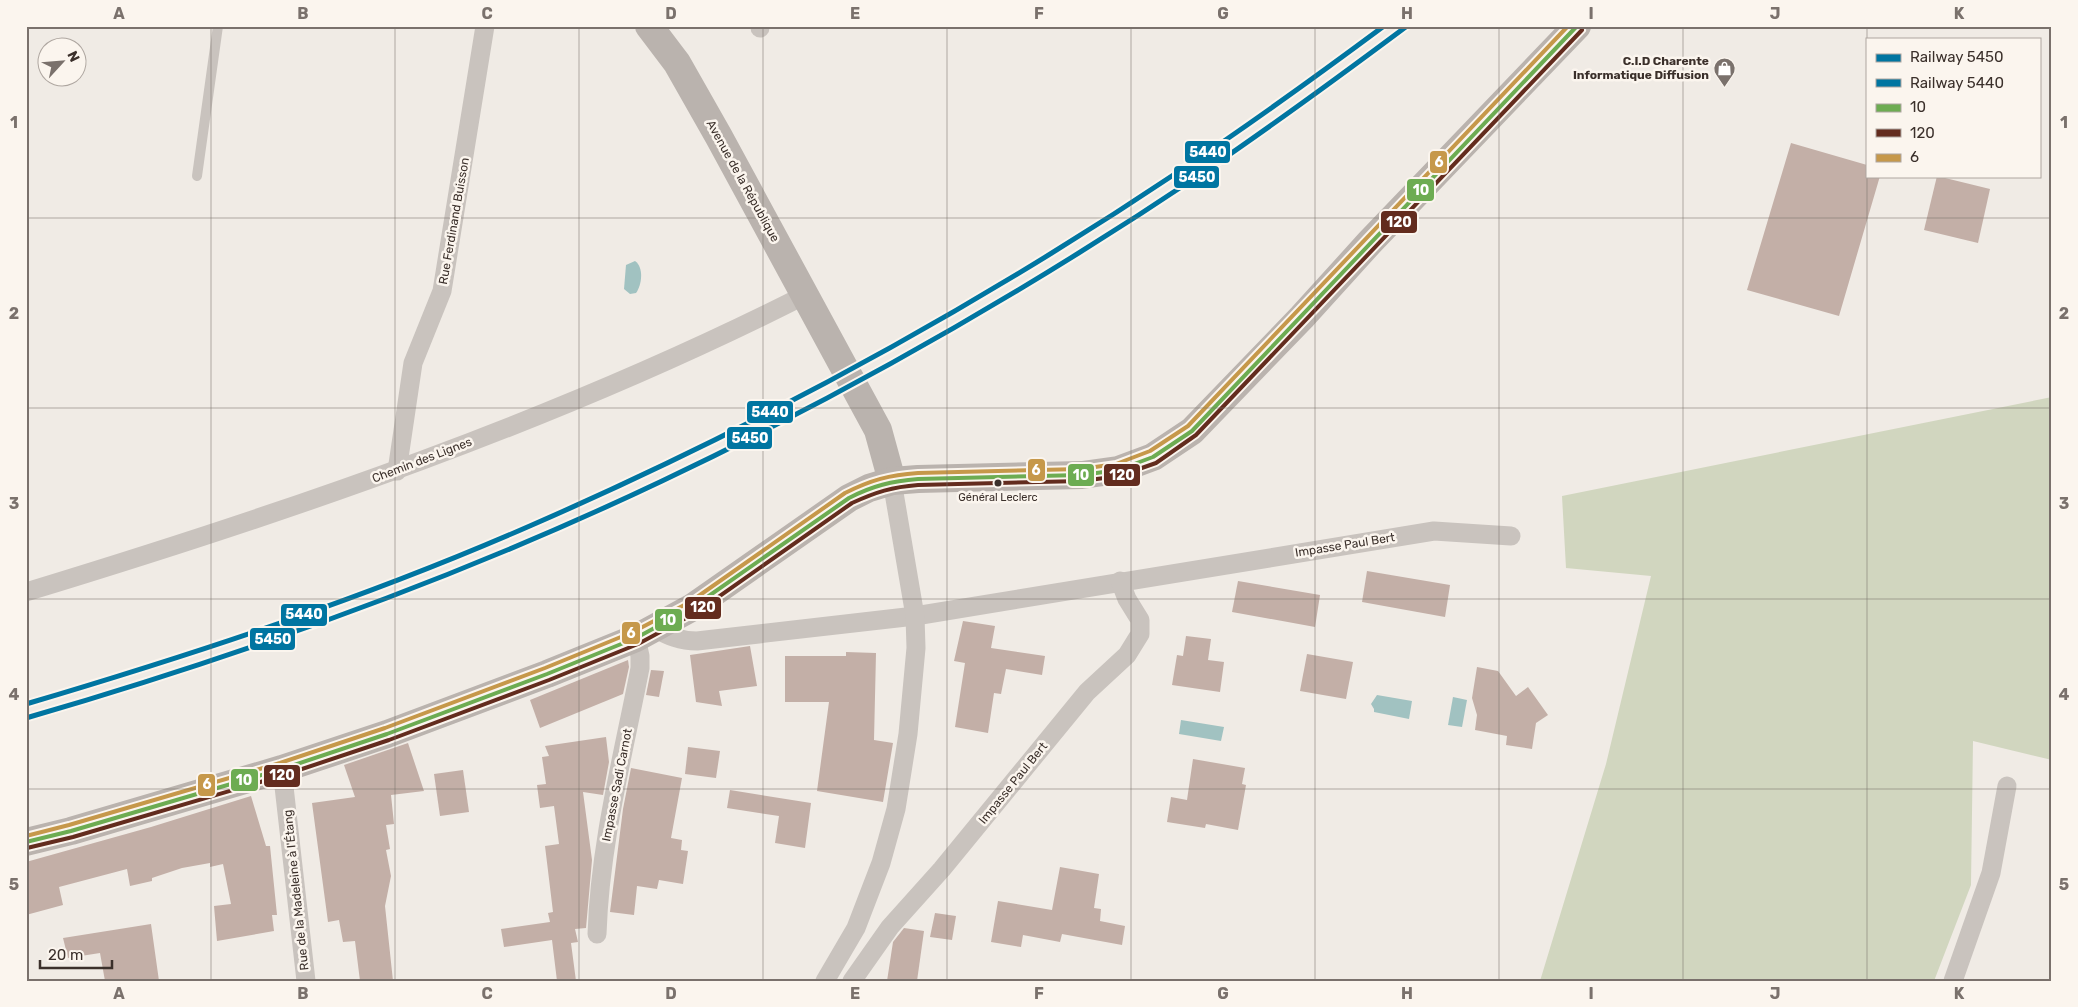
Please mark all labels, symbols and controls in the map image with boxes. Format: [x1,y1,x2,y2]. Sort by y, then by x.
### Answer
text: A [113,4,125,23]
text: B [297,4,309,23]
text: C [481,4,493,23]
text: D [665,4,677,23]
text: E [850,4,860,23]
text: F [1034,4,1044,23]
text: G [1217,4,1229,23]
text: H [1401,4,1413,23]
text: I [1588,4,1594,23]
text: J [1770,4,1780,23]
text: K [1954,4,1965,23]
north arrow [38,38,88,88]
legend [1866,38,2040,178]
text: N [63,48,83,65]
text: Railway 5450 [1910,48,2004,66]
place label: C.I.D Charente Informatique Diffusion [1573,54,1709,82]
shop icon: C.I.D Charente Informatique Diffusion [1713,56,1737,87]
text: Railway 5440 [1910,74,2004,92]
text: 10 [1910,98,1926,116]
text: 1 [10,113,18,132]
text: 1 [2060,113,2068,132]
street label: Avenue de la République [704,118,783,245]
text: 120 [1910,124,1935,142]
line badge: 5440 [1184,140,1231,164]
text: 5440 [1189,144,1227,161]
text: 6 [1910,148,1919,166]
line badge: 6 [1429,150,1448,174]
text: 6 [1434,154,1444,171]
street label: Rue Ferdinand Buisson [436,156,472,286]
line badge: 5450 [1173,165,1220,189]
text: 5450 [1178,169,1216,186]
line badge: 10 [1406,178,1435,202]
text: 10 [1413,182,1429,199]
line badge: 120 [1380,210,1418,234]
text: 120 [1386,214,1412,231]
text: 2 [9,304,19,323]
text: 2 [2059,304,2069,323]
line badge: 5440 [746,400,794,424]
text: 5440 [751,404,789,421]
line badge: 5450 [726,426,773,450]
text: 5450 [731,430,769,447]
street label: Chemin des Lignes [370,435,474,485]
line badge: 6 [1027,458,1046,482]
text: 6 [1031,462,1041,479]
line badge: 10 [1067,463,1095,487]
line badge: 120 [1103,463,1141,487]
text: 10 [1073,467,1089,484]
text: 120 [1109,467,1135,484]
marker: Général Leclerc [993,478,1003,488]
place label: Général Leclerc [958,491,1038,504]
text: 3 [9,494,19,513]
text: 3 [2059,494,2069,513]
street label: Impasse Paul Bert [1294,530,1396,560]
line badge: 120 [684,596,722,620]
text: 120 [690,599,716,616]
line badge: 5440 [280,603,328,627]
text: 5440 [285,606,323,623]
line badge: 10 [654,608,683,632]
text: 10 [660,612,676,629]
line badge: 6 [621,621,641,645]
text: 6 [626,625,636,642]
line badge: 5450 [249,627,296,651]
text: 5450 [254,631,292,648]
text: 4 [9,685,20,704]
text: 4 [2059,685,2070,704]
street label: Impasse Sadi Carnot [599,727,635,843]
street label: Impasse Paul Bert [976,739,1050,827]
line badge: 120 [263,764,301,788]
text: 120 [269,767,295,784]
line badge: 10 [230,768,259,792]
text: 10 [236,772,252,789]
line badge: 6 [197,773,216,797]
text: 6 [202,776,212,793]
street label: Rue de la Madeleine à l'Étang [281,809,311,971]
text: 5 [9,875,19,894]
text: 5 [2059,875,2069,894]
scale bar [40,937,112,969]
text: 20 m [48,946,83,964]
text: A [113,984,125,1003]
text: B [297,984,309,1003]
text: C [481,984,493,1003]
text: D [665,984,677,1003]
text: E [850,984,860,1003]
text: F [1034,984,1044,1003]
text: G [1217,984,1229,1003]
text: H [1401,984,1413,1003]
text: I [1588,984,1594,1003]
text: J [1770,984,1780,1003]
text: K [1954,984,1965,1003]

